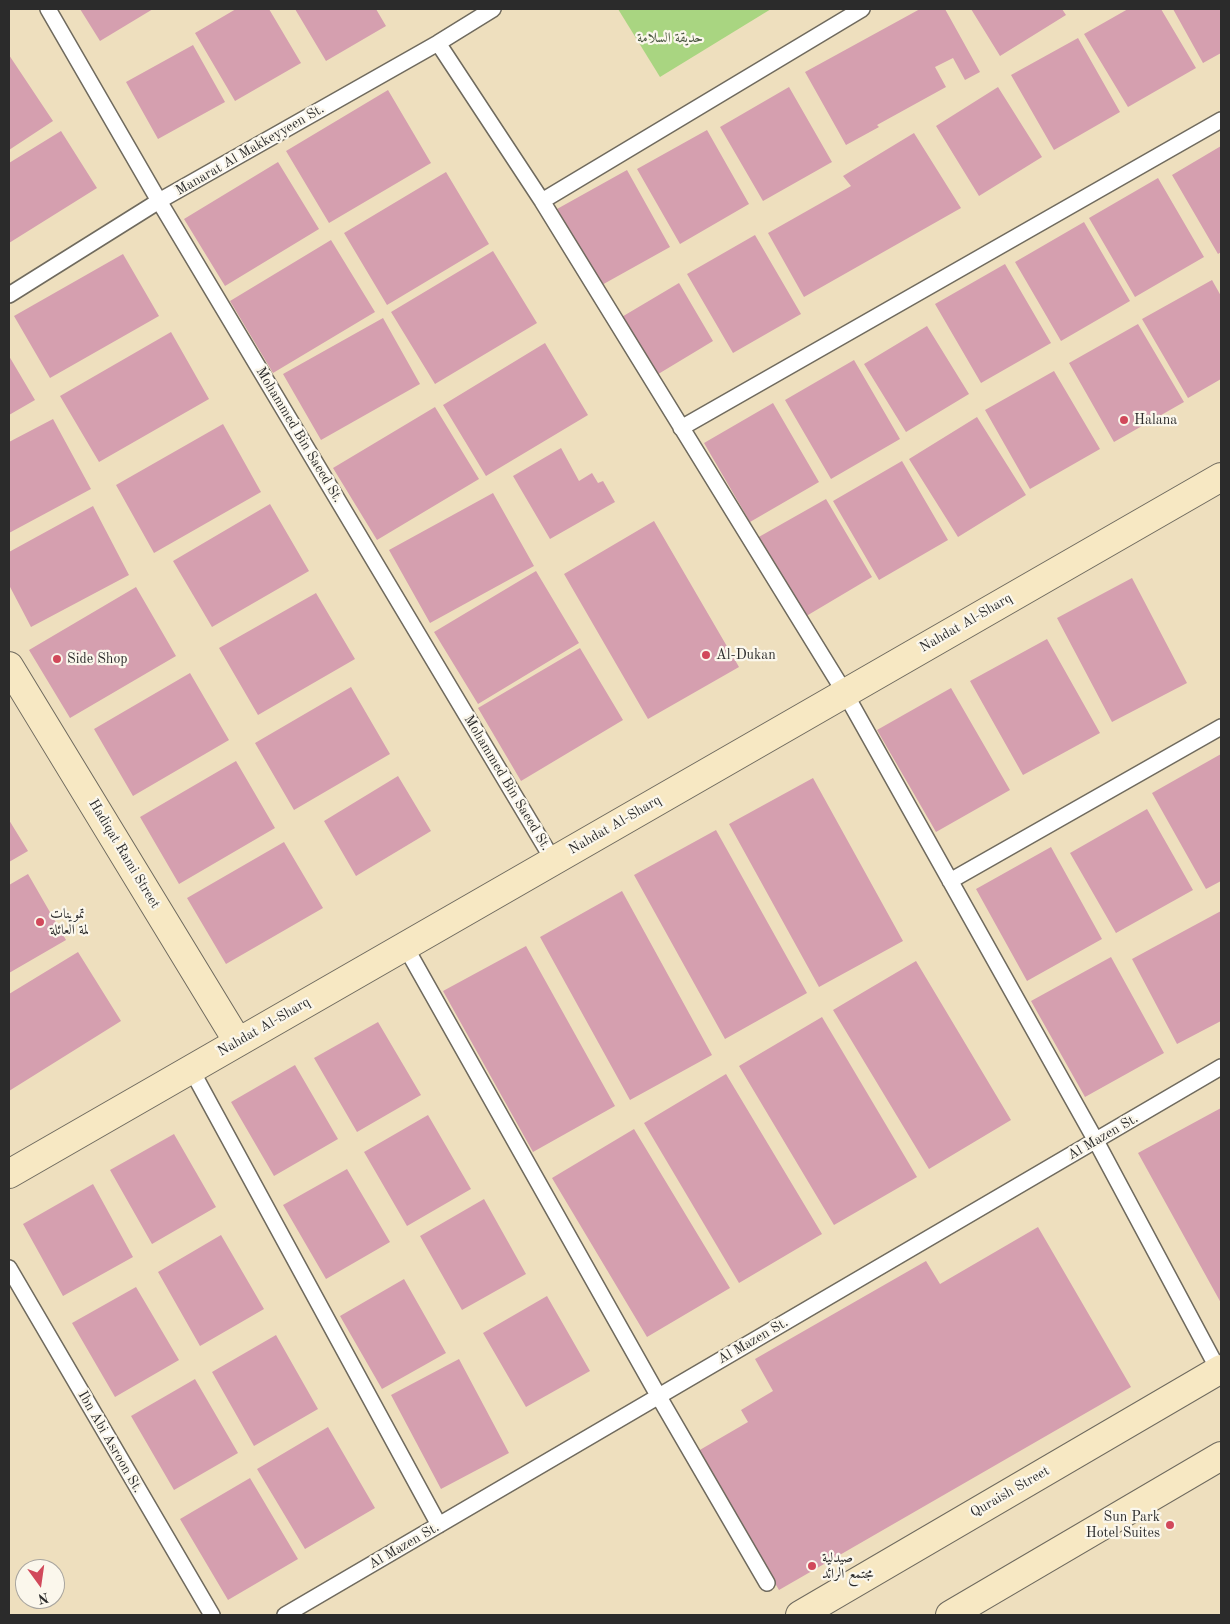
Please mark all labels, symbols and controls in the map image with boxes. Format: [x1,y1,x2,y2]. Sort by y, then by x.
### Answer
park label: حديقة السلامة [637,30,703,46]
street label: Manarat Al Makkeyyeen St. [173,101,327,199]
street label: Mohammed Bin Saeed St. [252,364,346,506]
place label: Halana [1134,412,1177,428]
marker: Halana [1118,414,1130,426]
street label: Nahdat Al-Sharq [917,590,1015,656]
place label: Al-Dukan [716,647,776,663]
marker: Al-Dukan [700,649,712,661]
place label: Side Shop [67,651,128,667]
marker: Side Shop [51,653,63,665]
street label: Mohammed Bin Saeed St. [460,712,554,854]
street label: Nahdat Al-Sharq [566,792,664,858]
street label: Hadiqat Rami Street [85,796,163,912]
place label: تموينات لمة العائلة [50,906,89,939]
marker: تموينات لمة العائلة [34,916,46,928]
street label: Nahdat Al-Sharq [215,994,313,1060]
street label: Al Mazen St. [1065,1110,1141,1164]
street label: Al Mazen St. [715,1314,791,1368]
street label: Ibn Abi Asroon St. [74,1388,146,1496]
street label: Quraish Street [968,1463,1052,1521]
place label: Sun Park Hotel Suites [1086,1509,1160,1541]
street label: Al Mazen St. [366,1519,442,1573]
marker: Sun Park Hotel Suites [1164,1519,1176,1531]
place label: صيدلية مجتمع الرائد [822,1550,873,1582]
north arrow [15,1559,65,1609]
marker: صيدلية مجتمع الرائد [806,1560,818,1572]
text: N [37,1589,50,1606]

